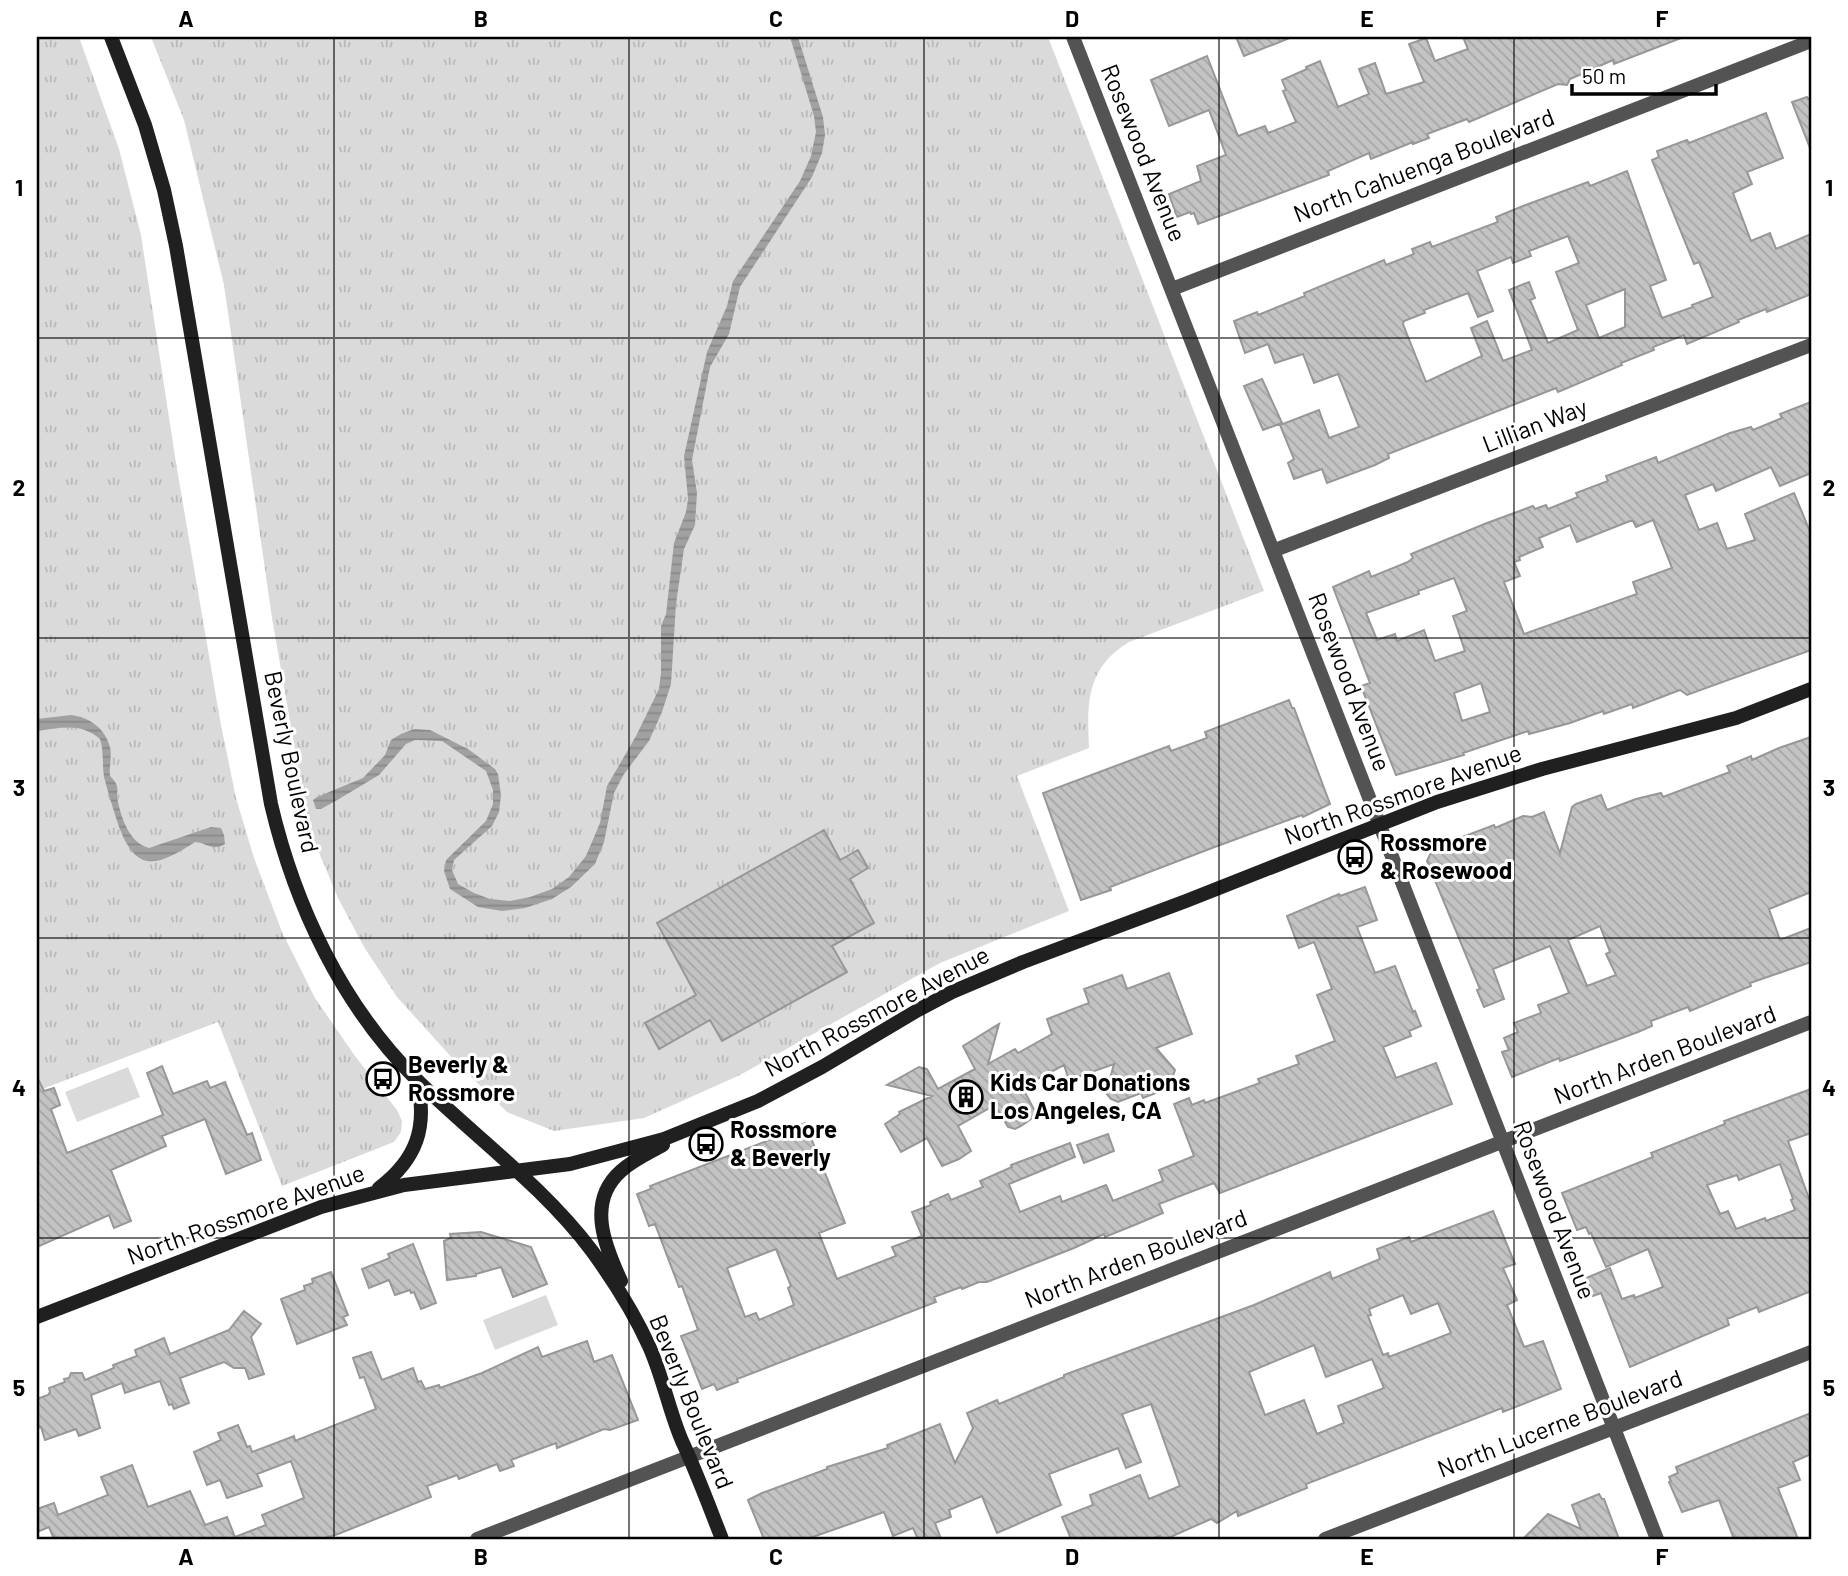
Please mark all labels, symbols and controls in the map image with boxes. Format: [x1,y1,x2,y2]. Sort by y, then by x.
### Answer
text: A [178,4,194,32]
text: B [474,4,488,32]
text: C [769,4,783,32]
text: D [1065,4,1079,32]
text: E [1360,4,1374,32]
text: F [1656,4,1669,32]
scale bar [1572,52,1715,96]
street label: Rosewood Avenue [1096,59,1193,245]
text: 50 m [1582,63,1626,88]
street label: North Cahuenga Boulevard [1289,101,1558,228]
text: 1 [15,173,23,201]
text: 1 [1825,173,1833,201]
street label: Lillian Way [1478,391,1591,458]
text: 2 [13,473,25,501]
text: 2 [1823,473,1835,501]
street label: Rosewood Avenue [1303,588,1398,775]
street label: Beverly Boulevard [259,668,326,855]
street label: North Rossmore Avenue [1280,737,1525,850]
text: 3 [13,773,25,801]
text: 3 [1823,773,1835,801]
place label: Rossmore & Rosewood [1380,827,1512,884]
bus stop icon: Rossmore & Rosewood [1336,838,1374,876]
street label: North Rossmore Avenue [759,939,994,1082]
street label: North Arden Boulevard [1549,998,1780,1109]
place label: Beverly & Rossmore [408,1049,515,1106]
bus stop icon: Beverly & Rossmore [364,1060,402,1098]
place label: Kids Car Donations Los Angeles, CA [990,1067,1190,1124]
text: 4 [12,1073,26,1101]
text: 4 [1822,1073,1836,1101]
building icon: Kids Car Donations Los Angeles, CA [947,1078,985,1116]
place label: Rossmore & Beverly [730,1114,837,1171]
street label: Rosewood Avenue [1508,1116,1603,1303]
bus stop icon: Rossmore & Beverly [687,1125,725,1163]
street label: North Rossmore Avenue [123,1157,368,1270]
street label: North Arden Boulevard [1020,1202,1251,1313]
street label: Beverly Boulevard [644,1310,741,1493]
street label: North Lucerne Boulevard [1433,1363,1686,1483]
text: 5 [13,1373,25,1401]
text: 5 [1823,1373,1835,1401]
text: A [178,1542,194,1570]
text: B [474,1542,488,1570]
text: C [769,1542,783,1570]
text: D [1065,1542,1079,1570]
text: E [1360,1542,1374,1570]
text: F [1656,1542,1669,1570]

